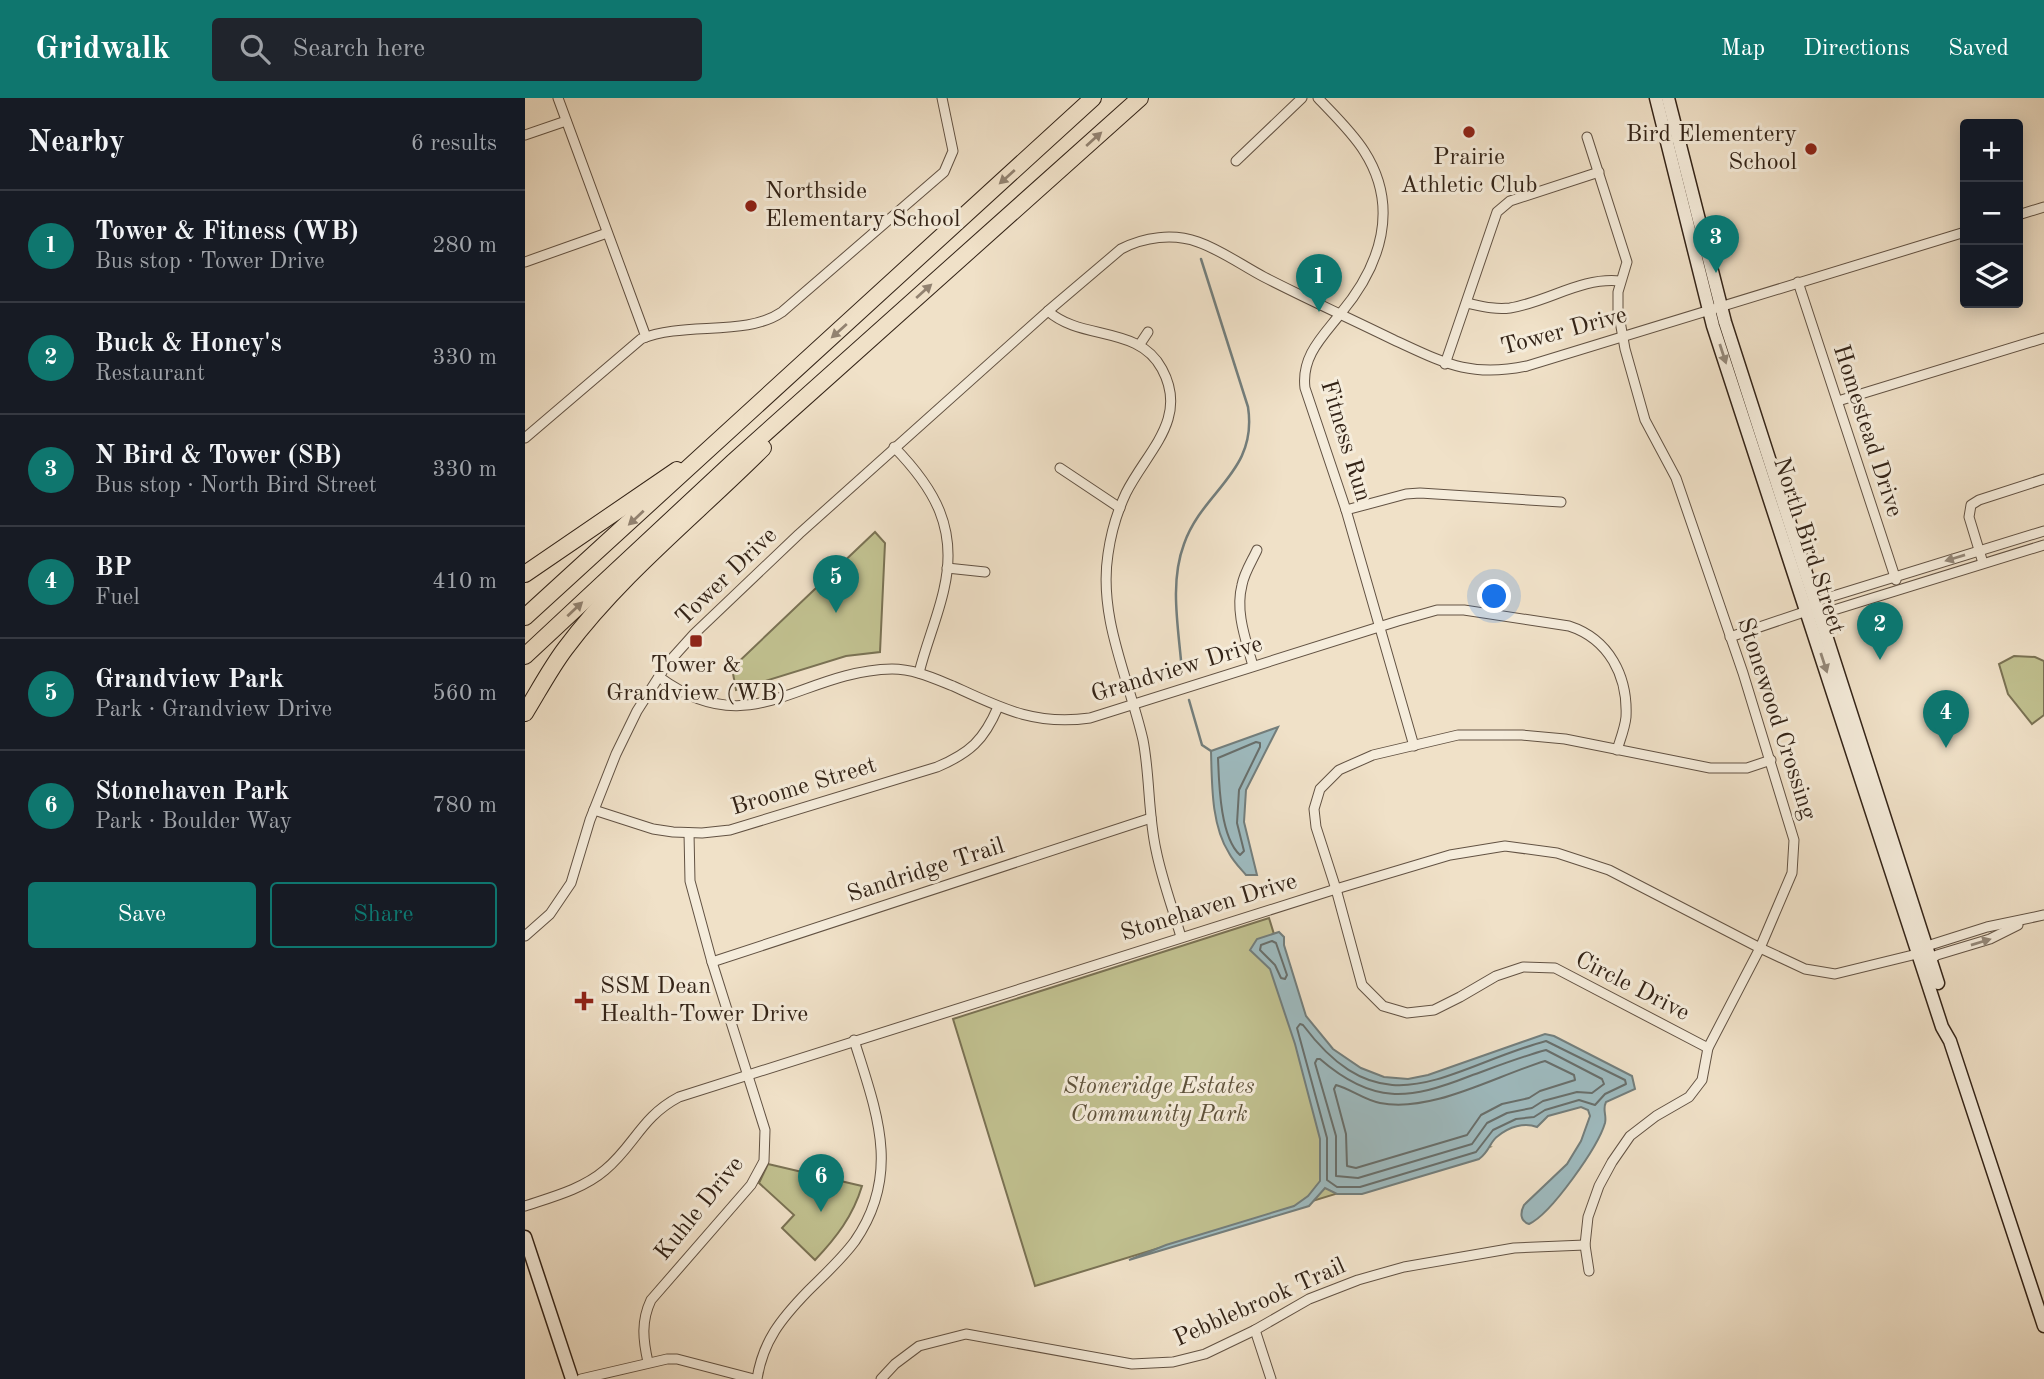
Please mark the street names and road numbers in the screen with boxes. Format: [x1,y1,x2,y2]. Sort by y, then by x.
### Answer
street label: Tower Drive [1498,304,1630,360]
street label: Homestead Drive [1828,342,1906,520]
street label: Fitness Run [1315,377,1375,505]
street label: North Bird Street [1768,455,1848,637]
street label: Tower Drive [672,523,782,631]
street label: Stonewood Crossing [1732,615,1820,823]
street label: Grandview Drive [1089,633,1265,707]
street label: Broome Street [728,754,880,820]
street label: Sandridge Trail [844,834,1008,908]
street label: Stonehaven Drive [1118,870,1300,946]
street label: Circle Drive [1571,948,1693,1026]
street label: Kuhle Drive [651,1153,749,1265]
street label: Pebblebrook Trail [1171,1254,1349,1352]

